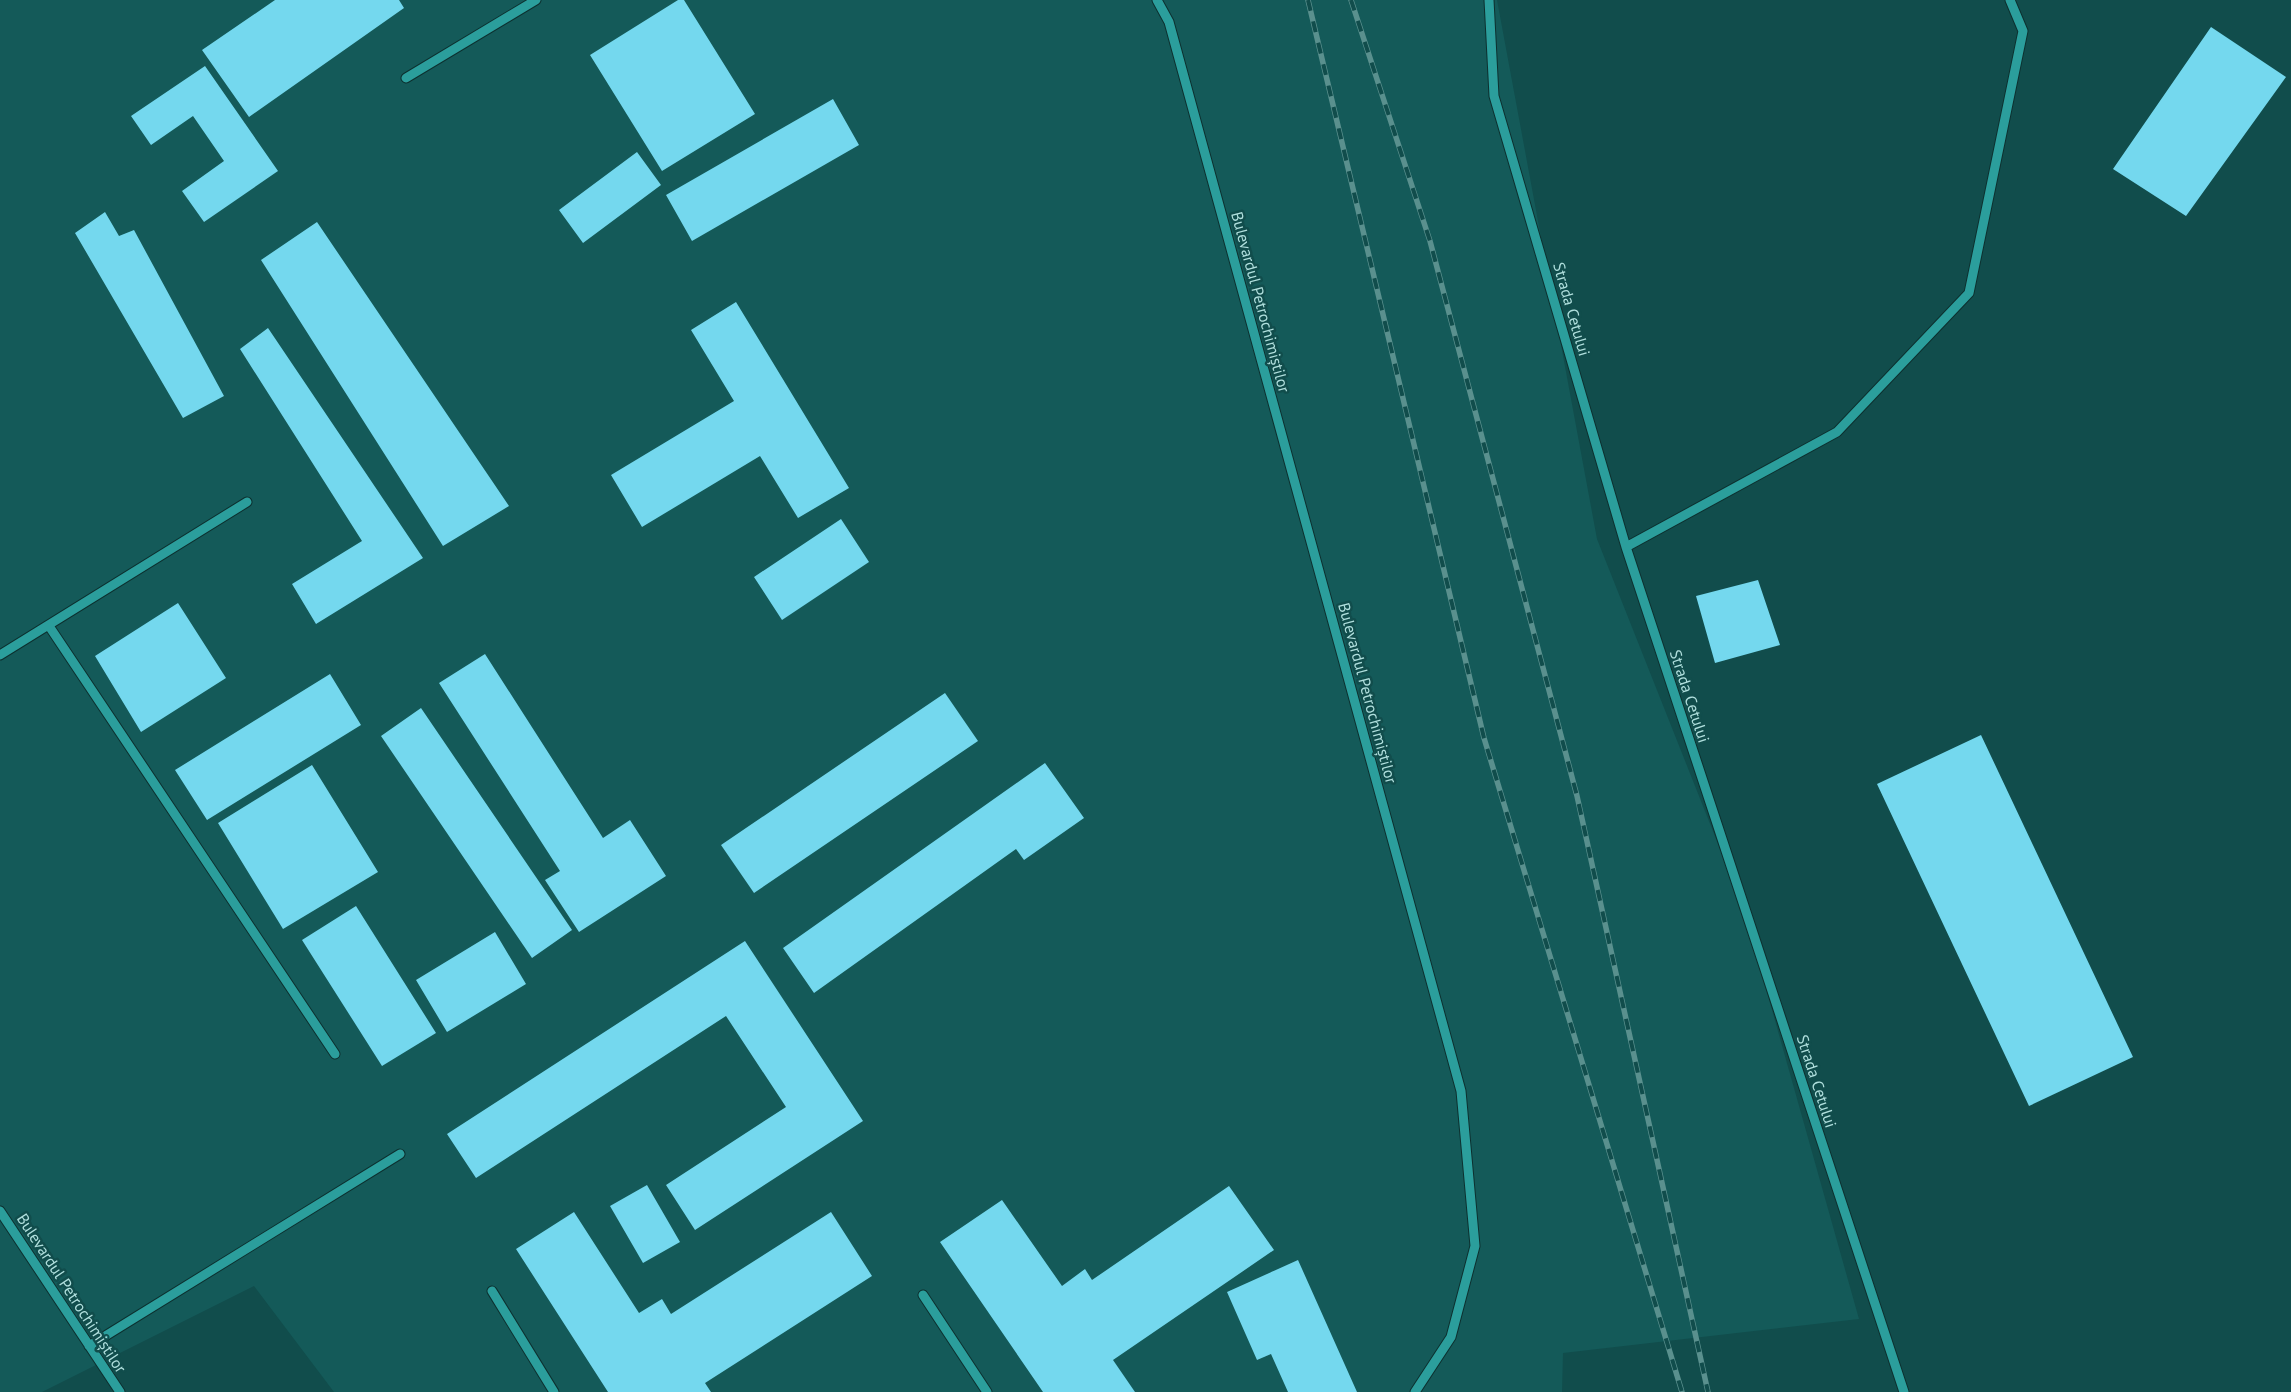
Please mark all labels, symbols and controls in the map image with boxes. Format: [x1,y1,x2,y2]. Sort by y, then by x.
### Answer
street label: Bulevardul Petrochimiștilor [1227,209,1295,395]
street label: Strada Cetului [1549,260,1595,358]
street label: Bulevardul Petrochimiștilor [1334,600,1402,786]
street label: Strada Cetului [1666,647,1714,745]
street label: Strada Cetului [1793,1032,1841,1130]
street label: Bulevardul Petrochimiștilor [13,1209,131,1377]

